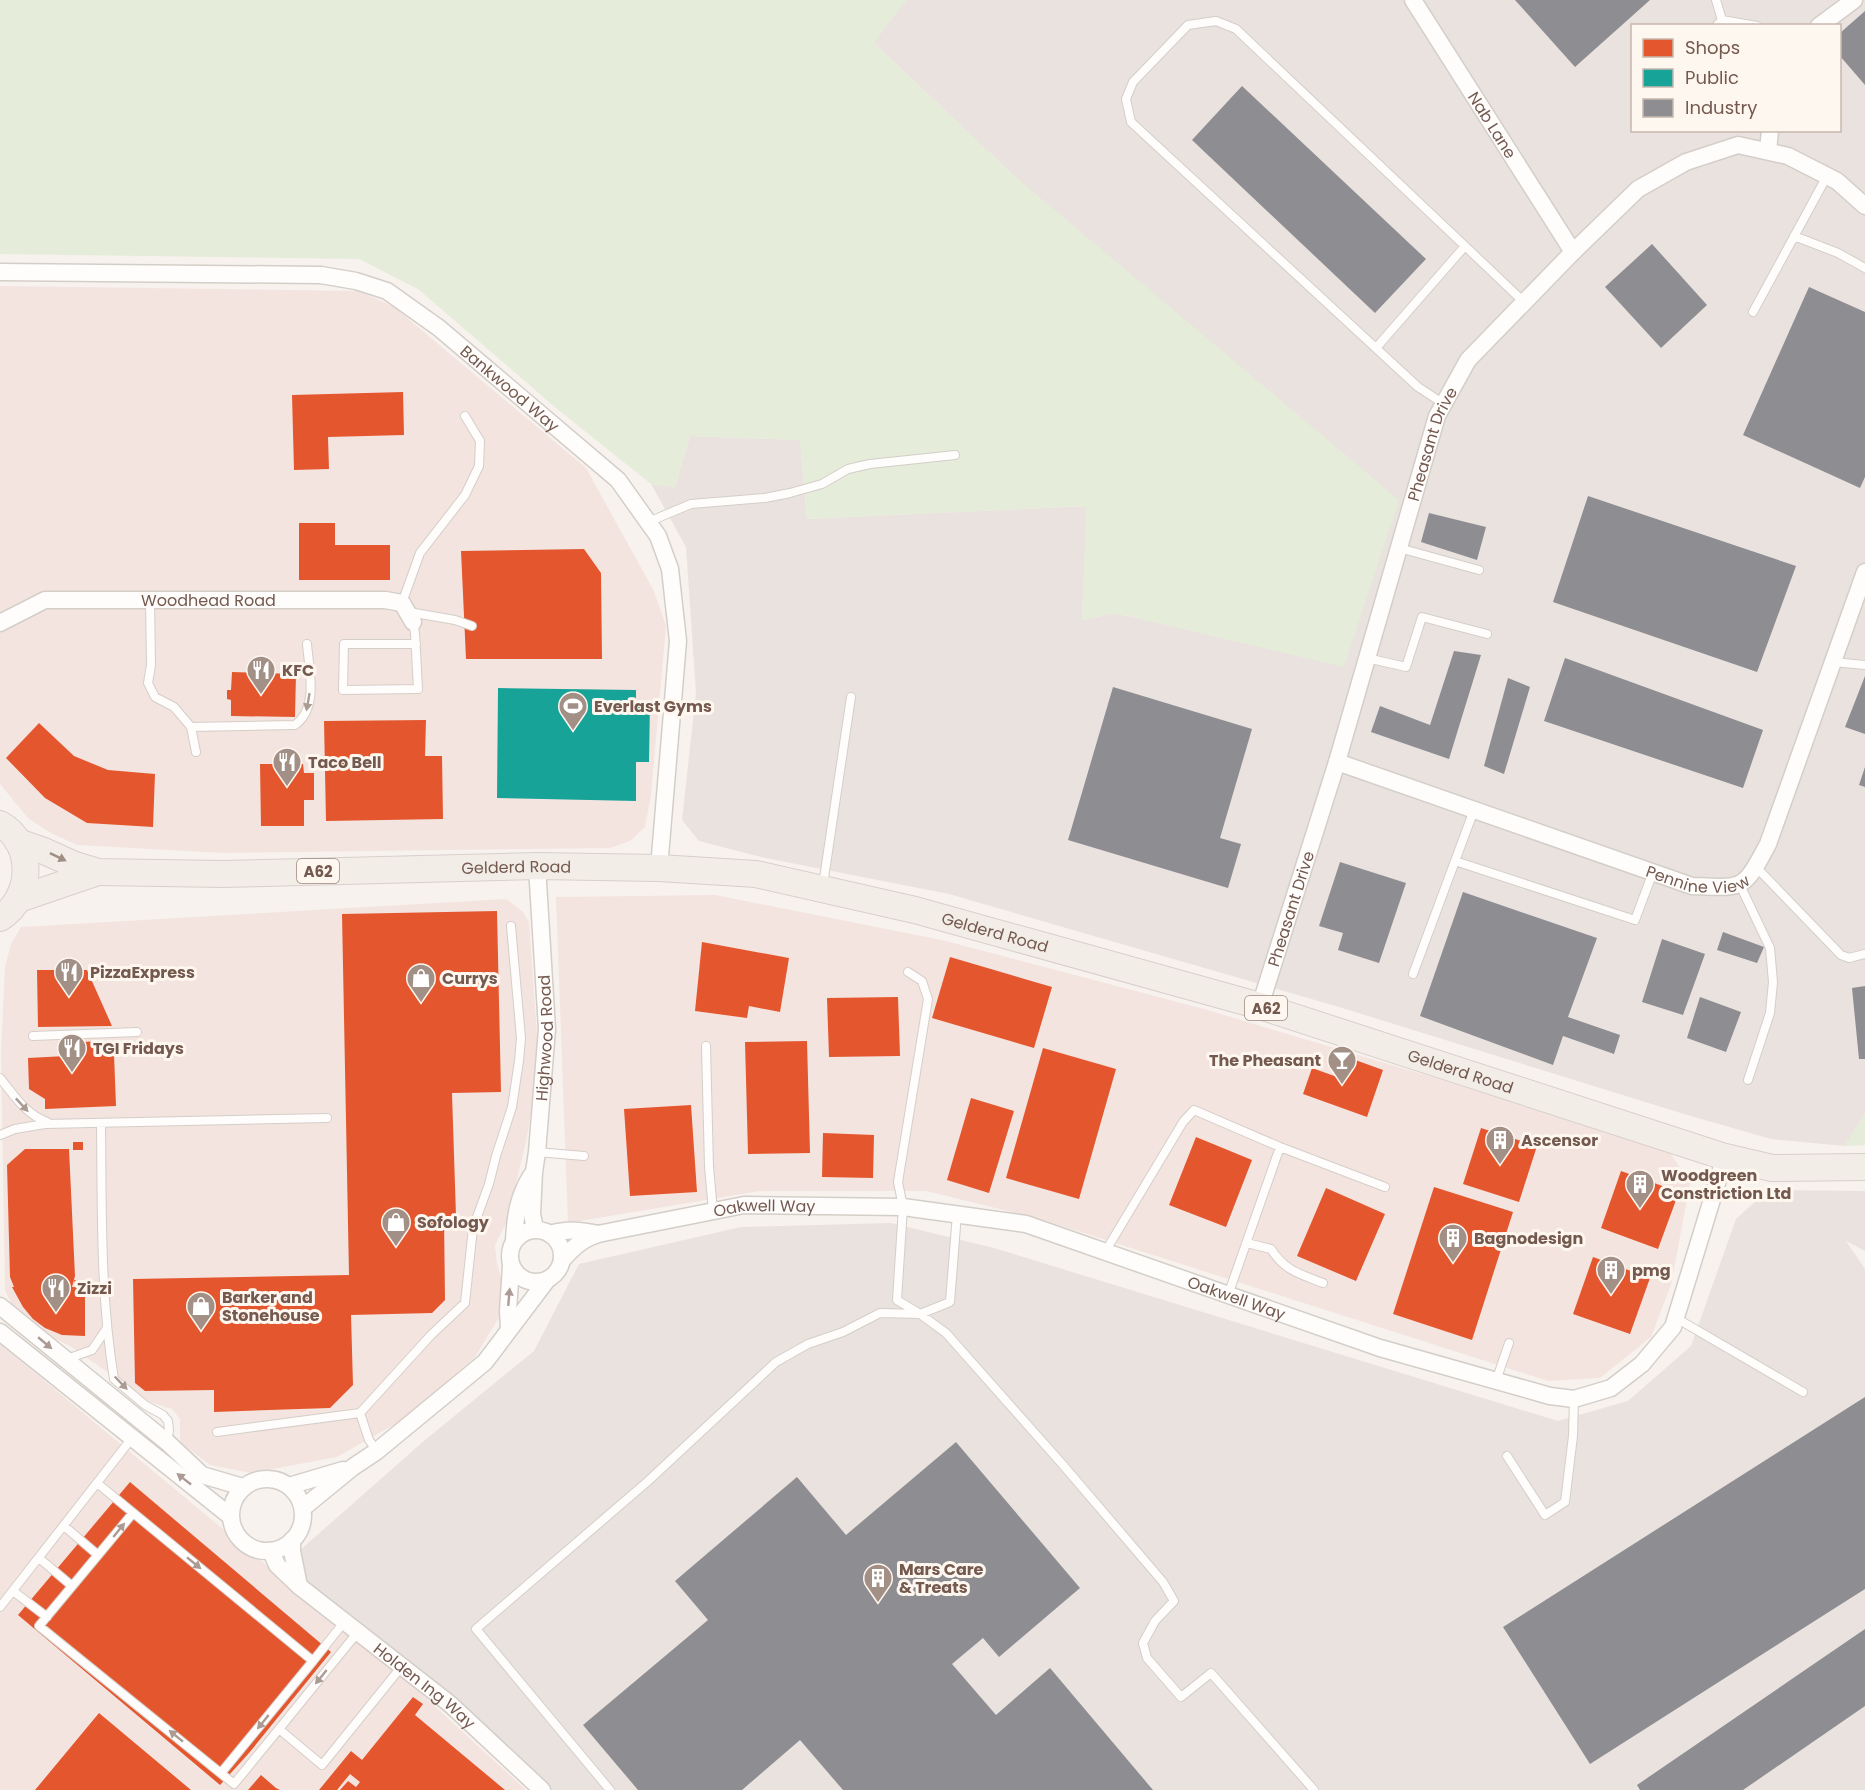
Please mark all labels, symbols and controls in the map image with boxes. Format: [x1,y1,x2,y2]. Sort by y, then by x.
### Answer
legend [1631,24,1841,132]
text: Shops [1685,35,1740,60]
text: Public [1685,65,1739,90]
street label: Nab Lane [1462,87,1522,163]
text: Industry [1685,95,1757,120]
street label: Bankwood Way [455,340,564,437]
street label: Pheasant Drive [1402,382,1463,504]
street label: Woodhead Road [141,589,276,612]
restaurant icon: KFC [245,654,277,696]
place label: KFC [282,659,314,682]
sports icon: Everlast Gyms [557,690,589,732]
one-way arrow [303,693,312,712]
place label: Everlast Gyms [594,695,712,718]
restaurant icon: Taco Bell [271,746,303,788]
place label: Taco Bell [308,751,381,774]
street label: Pheasant Drive [1262,848,1320,969]
one-way arrow [50,853,67,862]
street label: Gelderd Road [461,854,571,879]
road number: A62 [297,859,339,883]
street label: Pennine View [1643,859,1754,898]
street label: Gelderd Road [939,906,1051,958]
restaurant icon: PizzaExpress [53,956,85,998]
place label: PizzaExpress [90,961,195,984]
shop icon: Currys [405,962,437,1004]
place label: Currys [442,967,498,990]
street label: Highwood Road [530,974,559,1102]
road number: A62 [1245,996,1287,1020]
restaurant icon: TGI Fridays [56,1032,88,1074]
place label: TGI Fridays [93,1037,184,1060]
street label: Gelderd Road [1405,1043,1516,1099]
bar icon: The Pheasant [1326,1044,1358,1086]
place label: The Pheasant [1209,1049,1321,1072]
one-way arrow [15,1098,29,1112]
building icon: Ascensor [1484,1124,1516,1166]
place label: Ascensor [1521,1129,1598,1152]
place label: Woodgreen Constriction Ltd [1661,1164,1791,1205]
building icon: Woodgreen Constriction Ltd [1624,1168,1656,1210]
street label: Oakwell Way [711,1193,815,1222]
shop icon: Sofology [380,1206,412,1248]
place label: Sofology [417,1211,490,1234]
building icon: Bagnodesign [1437,1222,1469,1264]
place label: Bagnodesign [1474,1227,1583,1250]
building icon: pmg [1595,1254,1627,1296]
place label: pmg [1632,1259,1671,1282]
street label: Oakwell Way [1184,1270,1289,1325]
restaurant icon: Zizzi [40,1272,72,1314]
place label: Zizzi [77,1277,112,1300]
place label: Barker and Stonehouse [222,1286,320,1327]
one-way arrow [504,1288,514,1307]
shop icon: Barker and Stonehouse [185,1290,217,1332]
one-way arrow [37,1336,52,1349]
one-way arrow [113,1376,128,1390]
one-way arrow [176,1473,192,1486]
one-way arrow [112,1522,125,1538]
one-way arrow [186,1557,202,1570]
place label: Mars Care & Treats [899,1558,984,1599]
building icon: Mars Care & Treats [862,1562,894,1604]
street label: Holden Ing Way [369,1637,481,1734]
one-way arrow [315,1669,328,1684]
one-way arrow [256,1714,269,1730]
one-way arrow [168,1730,184,1743]

